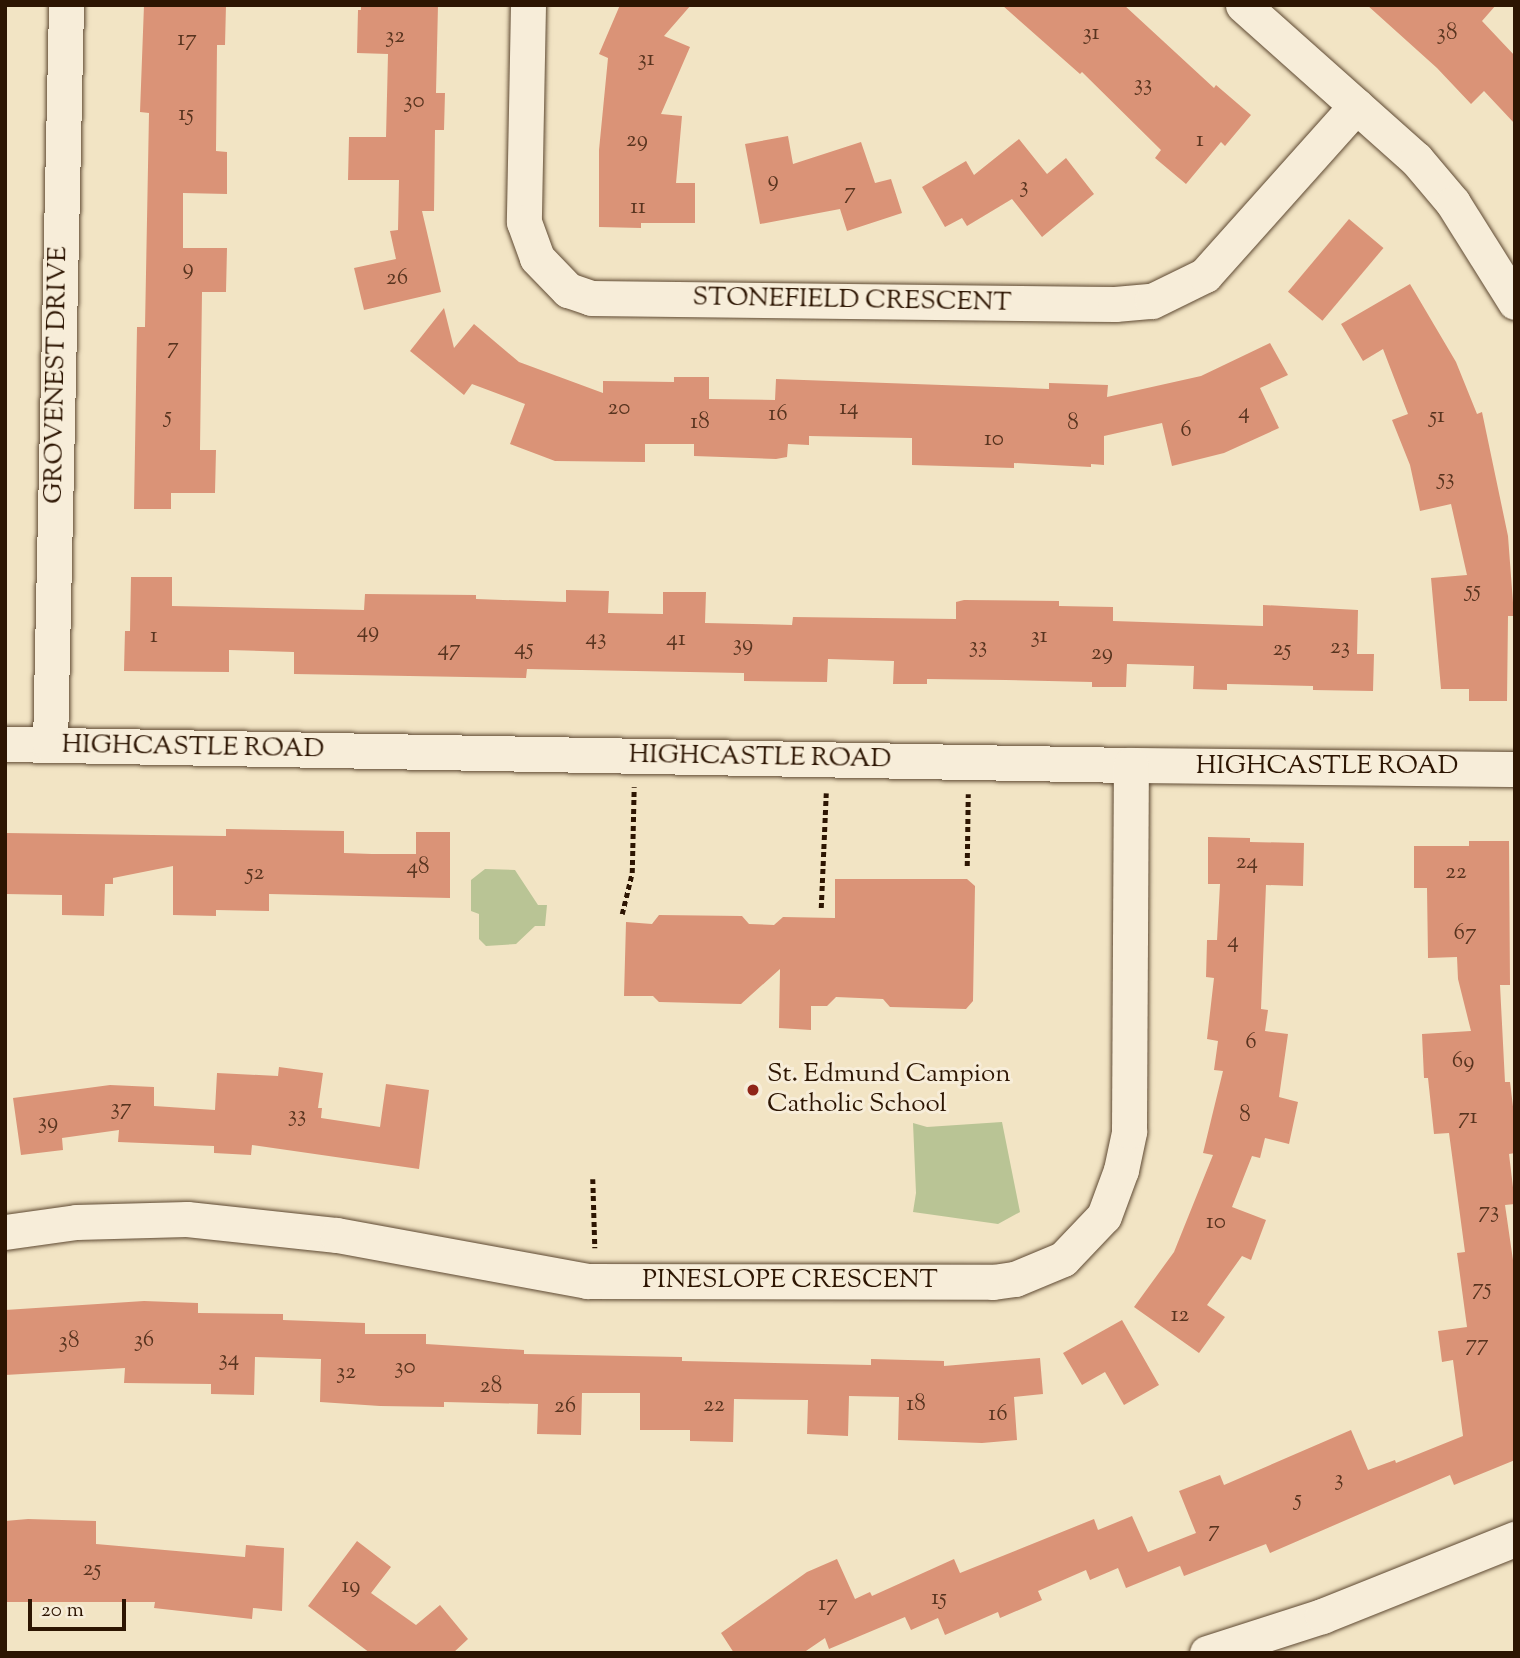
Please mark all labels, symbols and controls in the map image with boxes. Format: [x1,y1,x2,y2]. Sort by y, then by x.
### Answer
house number: 31 [1082,20,1100,48]
house number: 38 [1437,20,1457,48]
house number: 32 [385,23,405,51]
house number: 17 [177,26,197,54]
house number: 31 [637,46,655,74]
house number: 33 [1134,71,1152,99]
house number: 30 [403,88,425,116]
house number: 15 [178,101,194,129]
house number: 29 [626,127,648,155]
house number: 1 [1196,127,1204,155]
house number: 9 [767,167,779,195]
house number: 3 [1019,173,1029,201]
house number: 7 [844,179,856,207]
house number: 11 [630,194,646,222]
street label: GROVENEST DRIVE [39,246,75,504]
house number: 9 [182,255,194,283]
house number: 26 [386,265,408,293]
street label: STONEFIELD CRESCENT [692,283,1012,319]
house number: 7 [167,334,179,362]
house number: 20 [608,395,630,423]
house number: 14 [839,395,859,423]
house number: 4 [1238,399,1250,427]
house number: 16 [768,401,788,429]
house number: 5 [164,403,172,431]
house number: 51 [1429,403,1445,431]
house number: 18 [690,409,710,437]
house number: 8 [1067,410,1079,438]
house number: 6 [1180,417,1192,445]
house number: 10 [984,426,1004,454]
house number: 53 [1437,465,1455,493]
house number: 55 [1465,577,1481,605]
house number: 49 [357,618,379,646]
house number: 1 [150,623,158,651]
house number: 31 [1030,623,1048,651]
house number: 43 [586,625,606,653]
house number: 41 [666,626,686,654]
house number: 39 [733,631,753,659]
house number: 33 [969,633,987,661]
house number: 23 [1330,634,1350,662]
house number: 45 [514,635,534,663]
house number: 47 [437,636,461,664]
house number: 25 [1273,636,1291,664]
house number: 29 [1091,640,1113,668]
street label: HIGHCASTLE ROAD [61,730,325,766]
street label: HIGHCASTLE ROAD [628,740,892,776]
street label: HIGHCASTLE ROAD [1196,751,1458,783]
house number: 24 [1236,849,1258,877]
house number: 48 [406,854,430,882]
house number: 22 [1445,859,1467,887]
house number: 52 [246,860,264,888]
house number: 67 [1454,920,1476,948]
house number: 4 [1227,928,1239,956]
house number: 6 [1245,1029,1257,1057]
house number: 69 [1452,1048,1474,1076]
place label: St. Edmund Campion Catholic School [767,1059,1011,1120]
marker: St. Edmund Campion Catholic School [745,1082,761,1098]
house number: 37 [111,1095,131,1123]
house number: 33 [288,1102,306,1130]
house number: 8 [1239,1102,1251,1130]
house number: 71 [1458,1104,1478,1132]
house number: 39 [38,1109,58,1137]
house number: 73 [1479,1198,1499,1226]
house number: 10 [1206,1209,1226,1237]
street label: PINESLOPE CRESCENT [642,1265,938,1297]
house number: 75 [1472,1275,1492,1303]
house number: 12 [1171,1302,1189,1330]
house number: 36 [134,1327,154,1355]
house number: 38 [59,1328,79,1356]
house number: 77 [1465,1331,1489,1359]
house number: 34 [219,1346,239,1374]
house number: 30 [394,1354,416,1382]
house number: 32 [336,1359,356,1387]
house number: 28 [480,1373,502,1401]
house number: 18 [906,1391,926,1419]
house number: 22 [703,1392,725,1420]
house number: 26 [554,1393,576,1421]
house number: 16 [988,1401,1008,1429]
house number: 3 [1334,1466,1344,1494]
house number: 5 [1294,1486,1302,1514]
house number: 7 [1208,1517,1220,1545]
house number: 25 [83,1556,101,1584]
house number: 19 [342,1573,360,1601]
scale bar [32,1584,130,1628]
house number: 15 [931,1585,947,1613]
house number: 17 [818,1591,838,1619]
text: 20 m [41,1596,84,1626]

